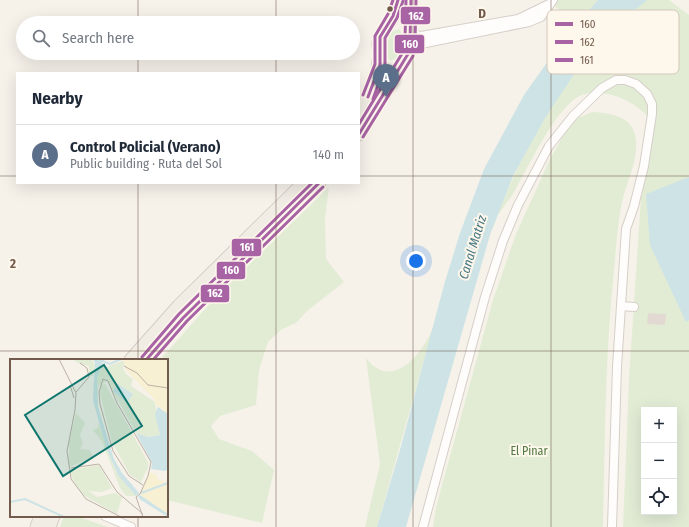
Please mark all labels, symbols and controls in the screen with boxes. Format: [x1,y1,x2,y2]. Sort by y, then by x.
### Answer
unlabelled marker [385,4,395,14]
line badge: 162 [400,6,431,25]
text: D [478,6,486,21]
text: 162 [408,10,424,23]
legend [547,10,679,74]
search box [16,16,360,60]
text: 160 [580,18,596,31]
icon: search [30,27,52,49]
text: Search here [62,29,134,47]
line badge: 160 [394,34,425,54]
text: 162 [580,36,595,49]
text: 160 [402,38,418,51]
text: 161 [580,54,594,67]
pin: A [373,64,399,97]
text: Nearby [32,88,83,109]
text: Control Policial (Verano) [70,138,220,156]
text: A [41,147,49,162]
text: 140 m [313,147,344,162]
text: Public building · Ruta del Sol [70,156,222,171]
water label: Canal Matriz [456,213,490,281]
line badge: 161 [231,238,262,257]
text: 161 [240,241,254,254]
your location [406,251,426,271]
text: 2 [9,256,16,271]
line badge: 160 [216,261,246,280]
text: 160 [223,264,239,277]
line badge: 162 [200,284,230,303]
text: 162 [207,287,223,300]
inset map [10,359,168,517]
map controls [641,407,677,515]
button: + [641,407,677,443]
button: − [641,443,677,479]
park label: El Pinar [510,444,548,458]
button: locate [641,479,677,515]

